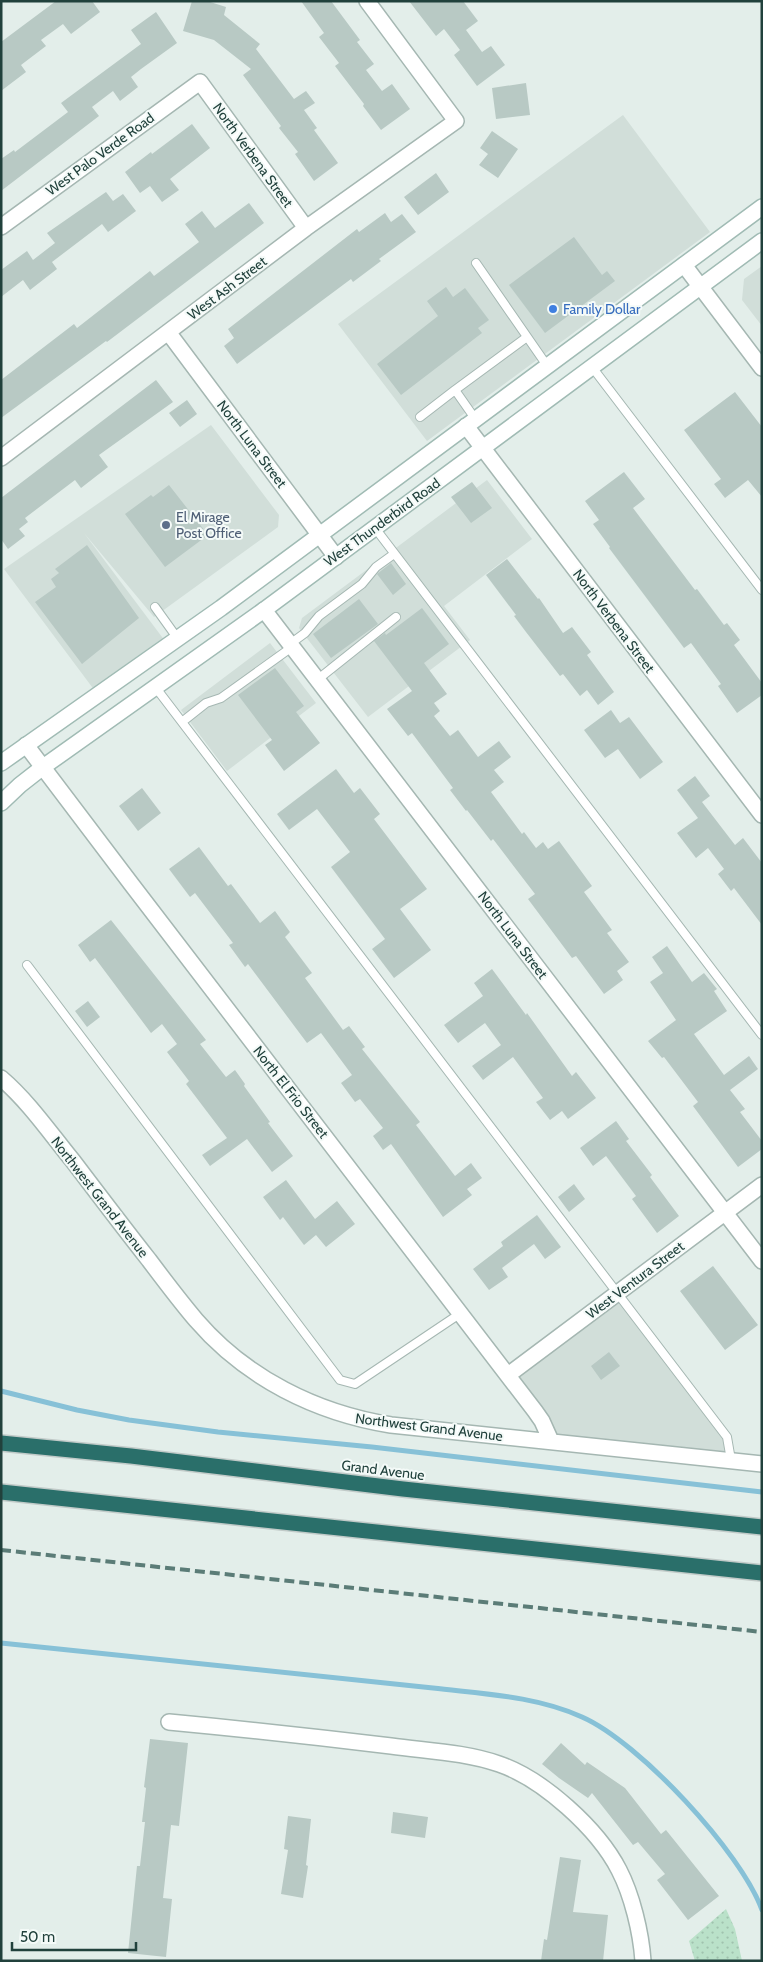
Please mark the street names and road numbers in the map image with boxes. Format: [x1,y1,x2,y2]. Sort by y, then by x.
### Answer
street label: North Verbena Street [209,99,297,211]
street label: West Palo Verde Road [42,109,158,199]
street label: West Ash Street [184,252,270,324]
street label: North Luna Street [213,397,291,492]
street label: West Thunderbird Road [320,474,444,570]
street label: North Verbena Street [569,566,659,677]
street label: North Luna Street [474,888,552,983]
street label: North El Frio Street [249,1042,333,1142]
street label: Northwest Grand Avenue [47,1133,153,1261]
street label: West Ventura Street [582,1237,688,1323]
street label: Northwest Grand Avenue [354,1409,504,1445]
street label: Grand Avenue [340,1456,426,1484]

